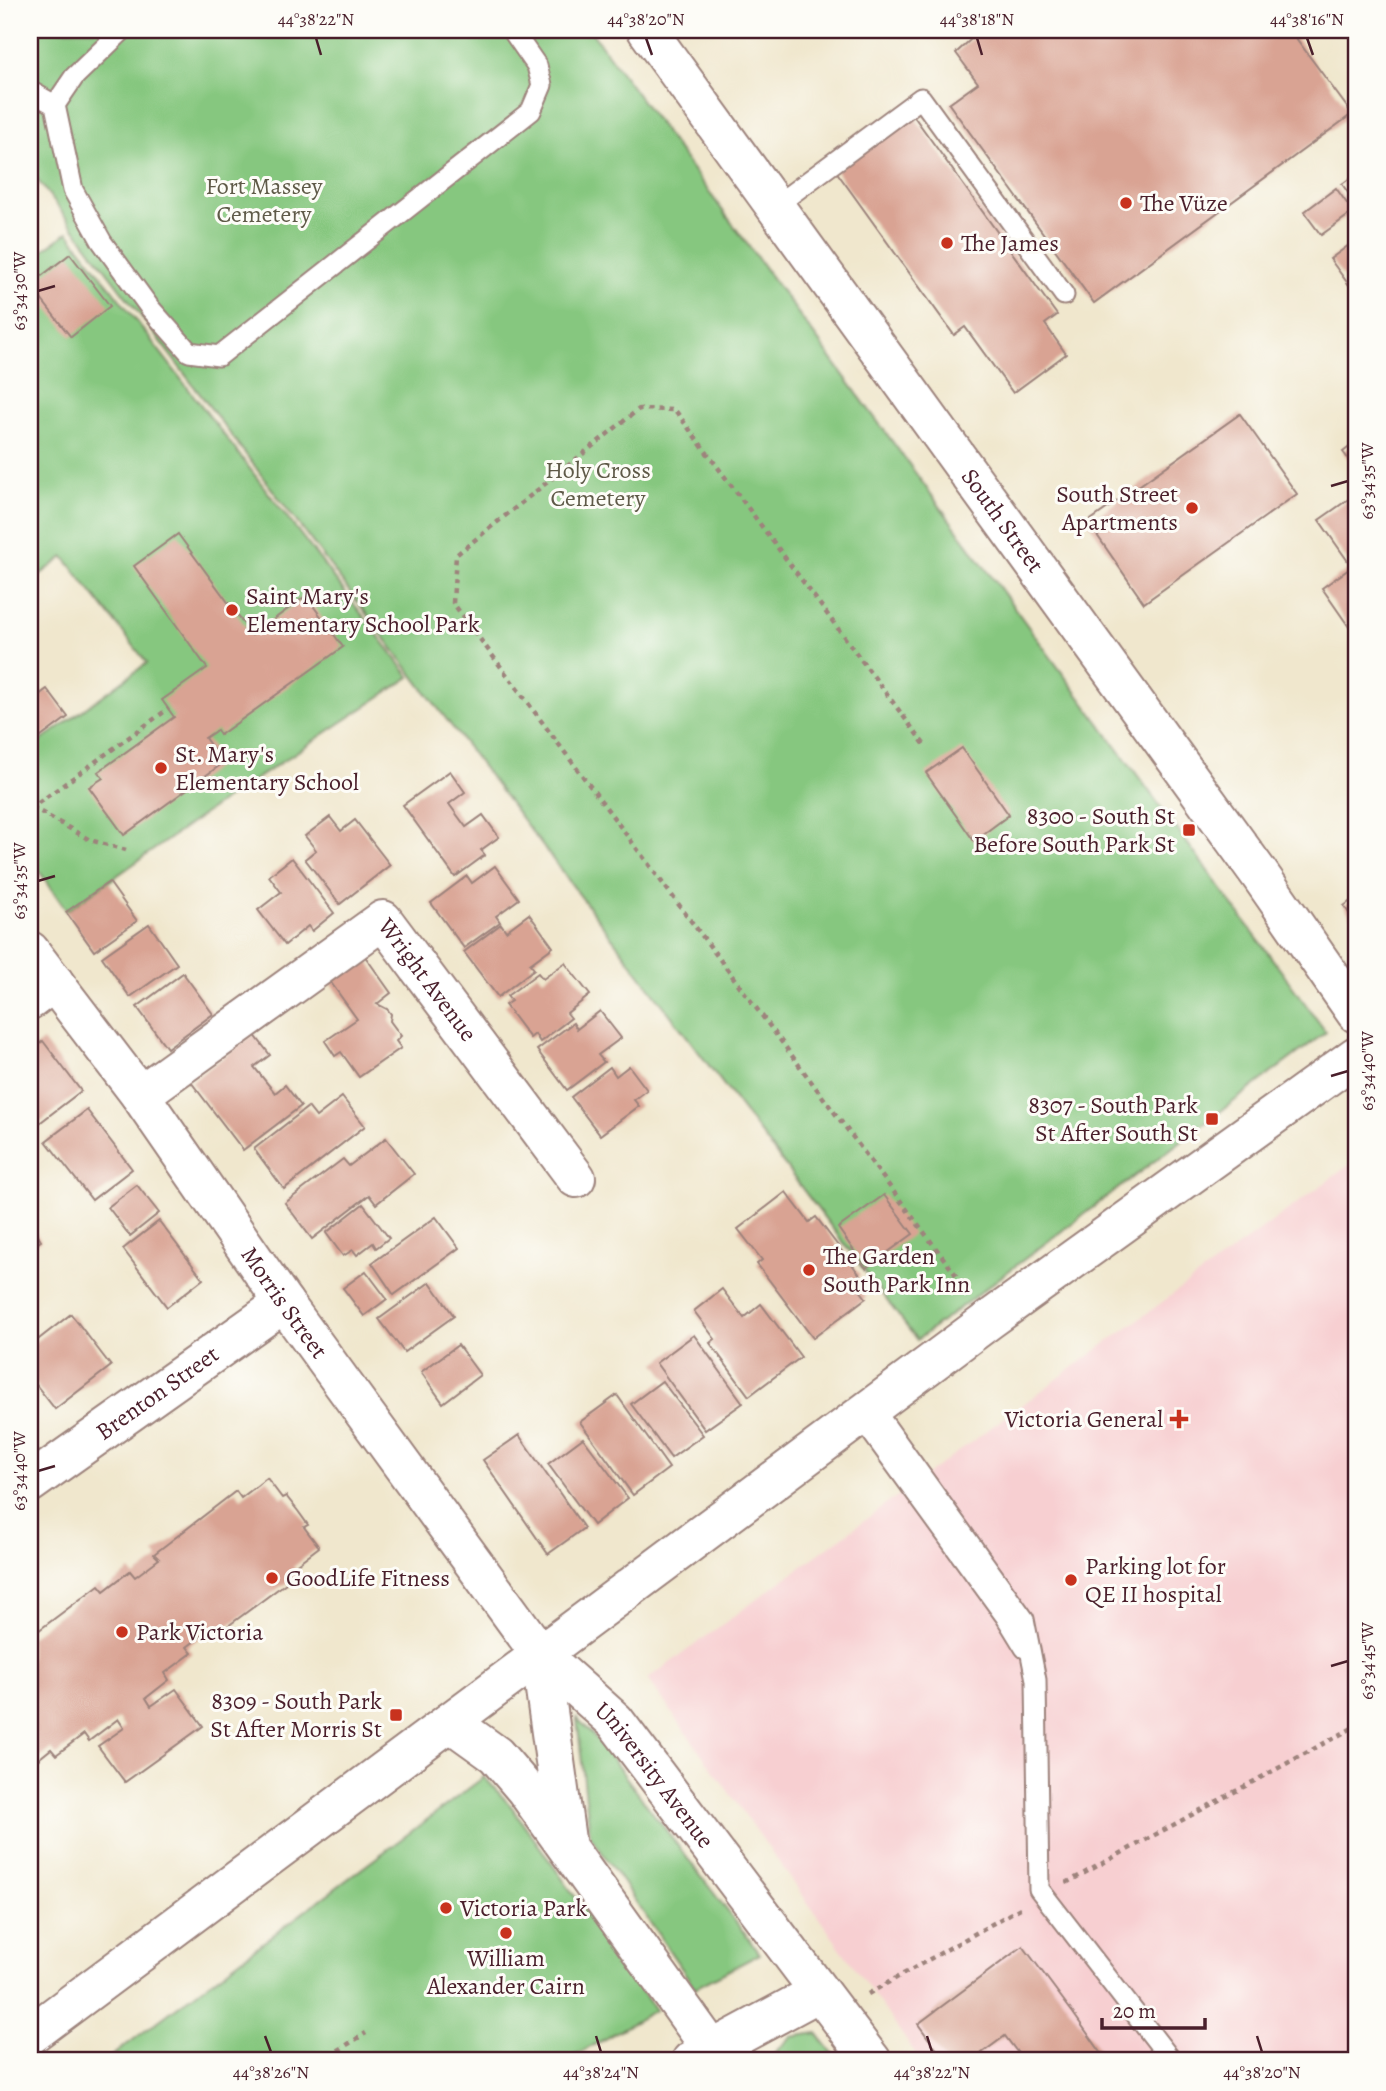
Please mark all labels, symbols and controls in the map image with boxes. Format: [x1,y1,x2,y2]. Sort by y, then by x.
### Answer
text: 44°38'22"N [278,7,354,31]
text: 44°38'20"N [607,7,685,31]
text: 44°38'18"N [940,7,1014,31]
text: 44°38'16"N [1270,7,1344,31]
park label: Fort Massey Cemetery [205,170,323,230]
place label: The Vüze [1140,187,1228,219]
marker: The Vüze [1118,195,1134,211]
place label: The James [961,227,1059,259]
marker: The James [939,235,955,251]
text: 63°34'30"W [7,251,31,331]
text: 63°34'35"W [1355,442,1379,520]
park label: Holy Cross Cemetery [545,454,651,514]
street label: South Street [954,462,1052,579]
place label: South Street Apartments [1056,478,1178,538]
marker: South Street Apartments [1184,500,1200,516]
place label: Saint Mary's Elementary School Park [246,580,480,640]
marker: Saint Mary's Elementary School Park [224,602,240,618]
place label: St. Mary's Elementary School [175,738,359,798]
marker: St. Mary's Elementary School [153,760,169,776]
place label: 8300 - South St Before South Park St [973,800,1175,860]
marker: 8300 - South St Before South Park St [1181,822,1197,838]
text: 63°34'35"W [7,842,31,920]
street label: Wright Avenue [370,911,484,1048]
text: 63°34'40"W [1355,1031,1379,1111]
place label: 8307 - South Park St After South St [1028,1089,1198,1149]
marker: 8307 - South Park St After South St [1204,1111,1220,1127]
street label: Morris Street [234,1240,335,1365]
place label: The Garden South Park Inn [823,1240,970,1300]
marker: The Garden South Park Inn [801,1262,817,1278]
street label: Brenton Street [89,1338,225,1447]
place label: Victoria General [1003,1403,1163,1435]
marker: Victoria General [1169,1409,1189,1429]
text: 63°34'40"W [7,1431,31,1511]
place label: Parking lot for QE II hospital [1085,1550,1226,1610]
place label: GoodLife Fitness [286,1562,450,1594]
marker: GoodLife Fitness [264,1570,280,1586]
marker: Parking lot for QE II hospital [1063,1572,1079,1588]
place label: Park Victoria [136,1616,264,1648]
text: 63°34'45"W [1355,1622,1379,1700]
marker: Park Victoria [114,1624,130,1640]
place label: 8309 - South Park St After Morris St [210,1685,382,1745]
street label: University Avenue [588,1694,722,1855]
marker: 8309 - South Park St After Morris St [388,1707,404,1723]
place label: Victoria Park [459,1892,588,1924]
marker: Victoria Park [438,1900,454,1916]
marker: William Alexander Cairn [498,1925,514,1941]
place label: William Alexander Cairn [426,1942,585,2002]
scale bar [1102,1986,1206,2030]
text: 20 m [1113,1997,1156,2025]
text: 44°38'26"N [233,2060,309,2084]
text: 44°38'24"N [563,2060,639,2084]
text: 44°38'22"N [894,2060,970,2084]
text: 44°38'20"N [1223,2060,1301,2084]

